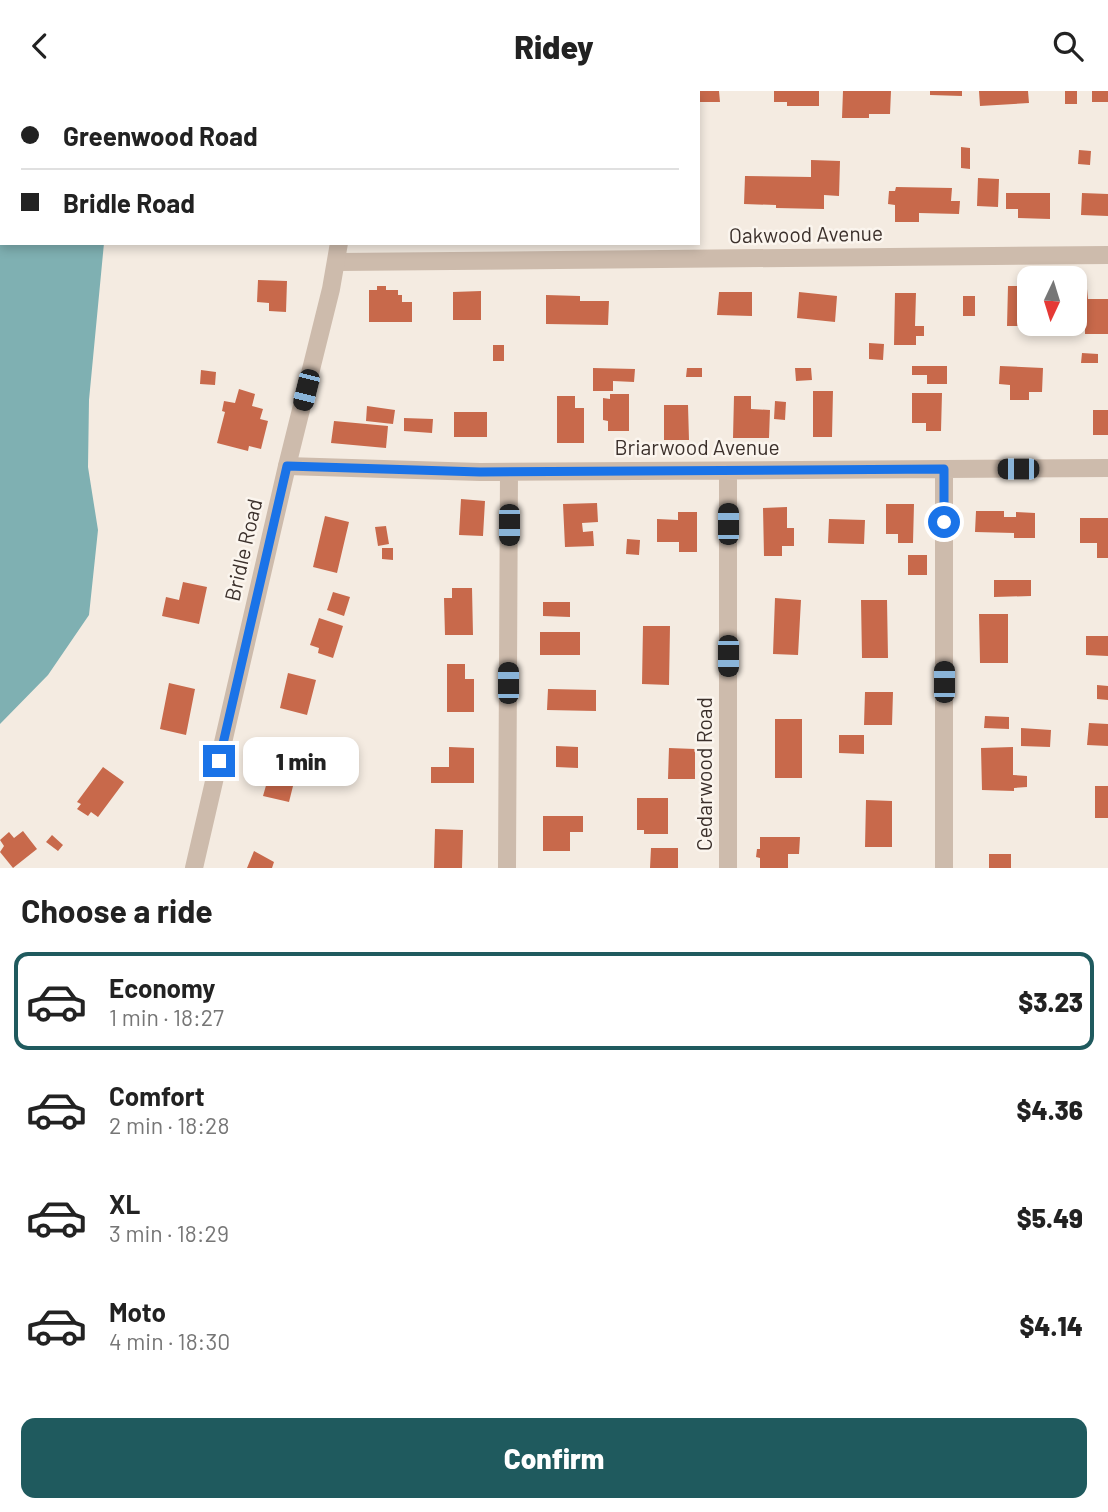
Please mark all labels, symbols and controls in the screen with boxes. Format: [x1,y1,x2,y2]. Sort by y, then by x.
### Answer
icon: back [21,27,59,65]
text: Ridey [514,27,594,65]
icon: search [1049,27,1087,65]
text: Greenwood Road [63,120,258,151]
text: Bridle Road [63,187,195,218]
street label: Oakwood Avenue [729,220,883,247]
north arrow [1017,266,1087,336]
map controls [1017,266,1087,336]
car [291,367,322,413]
street label: Briarwood Avenue [614,434,780,459]
car [998,459,1040,480]
street label: Bridle Road [219,496,266,603]
car [718,503,739,545]
car [499,504,520,546]
route start [928,506,960,538]
car [718,635,739,677]
car [934,661,955,703]
car [498,662,519,704]
street label: Cedarwood Road [691,697,716,851]
callout: 1 min [244,737,359,785]
route end [203,745,235,777]
text: 1 min [276,747,326,775]
text: Choose a ride [21,891,213,929]
icon: car [25,970,88,1033]
text: Economy [109,972,215,1003]
text: $3.23 [1018,986,1083,1017]
text: 1 min · 18:27 [109,1003,224,1031]
icon: car [25,1078,88,1141]
text: Comfort [109,1080,205,1111]
text: $4.36 [1016,1094,1083,1125]
text: 2 min · 18:28 [109,1111,229,1139]
icon: car [25,1186,88,1249]
text: XL [109,1188,140,1219]
text: $5.49 [1017,1202,1083,1233]
text: 3 min · 18:29 [109,1219,229,1247]
icon: car [25,1294,88,1357]
text: Moto [109,1296,166,1327]
text: $4.14 [1019,1310,1083,1341]
text: 4 min · 18:30 [109,1327,230,1355]
button: Confirm [21,1418,1087,1498]

